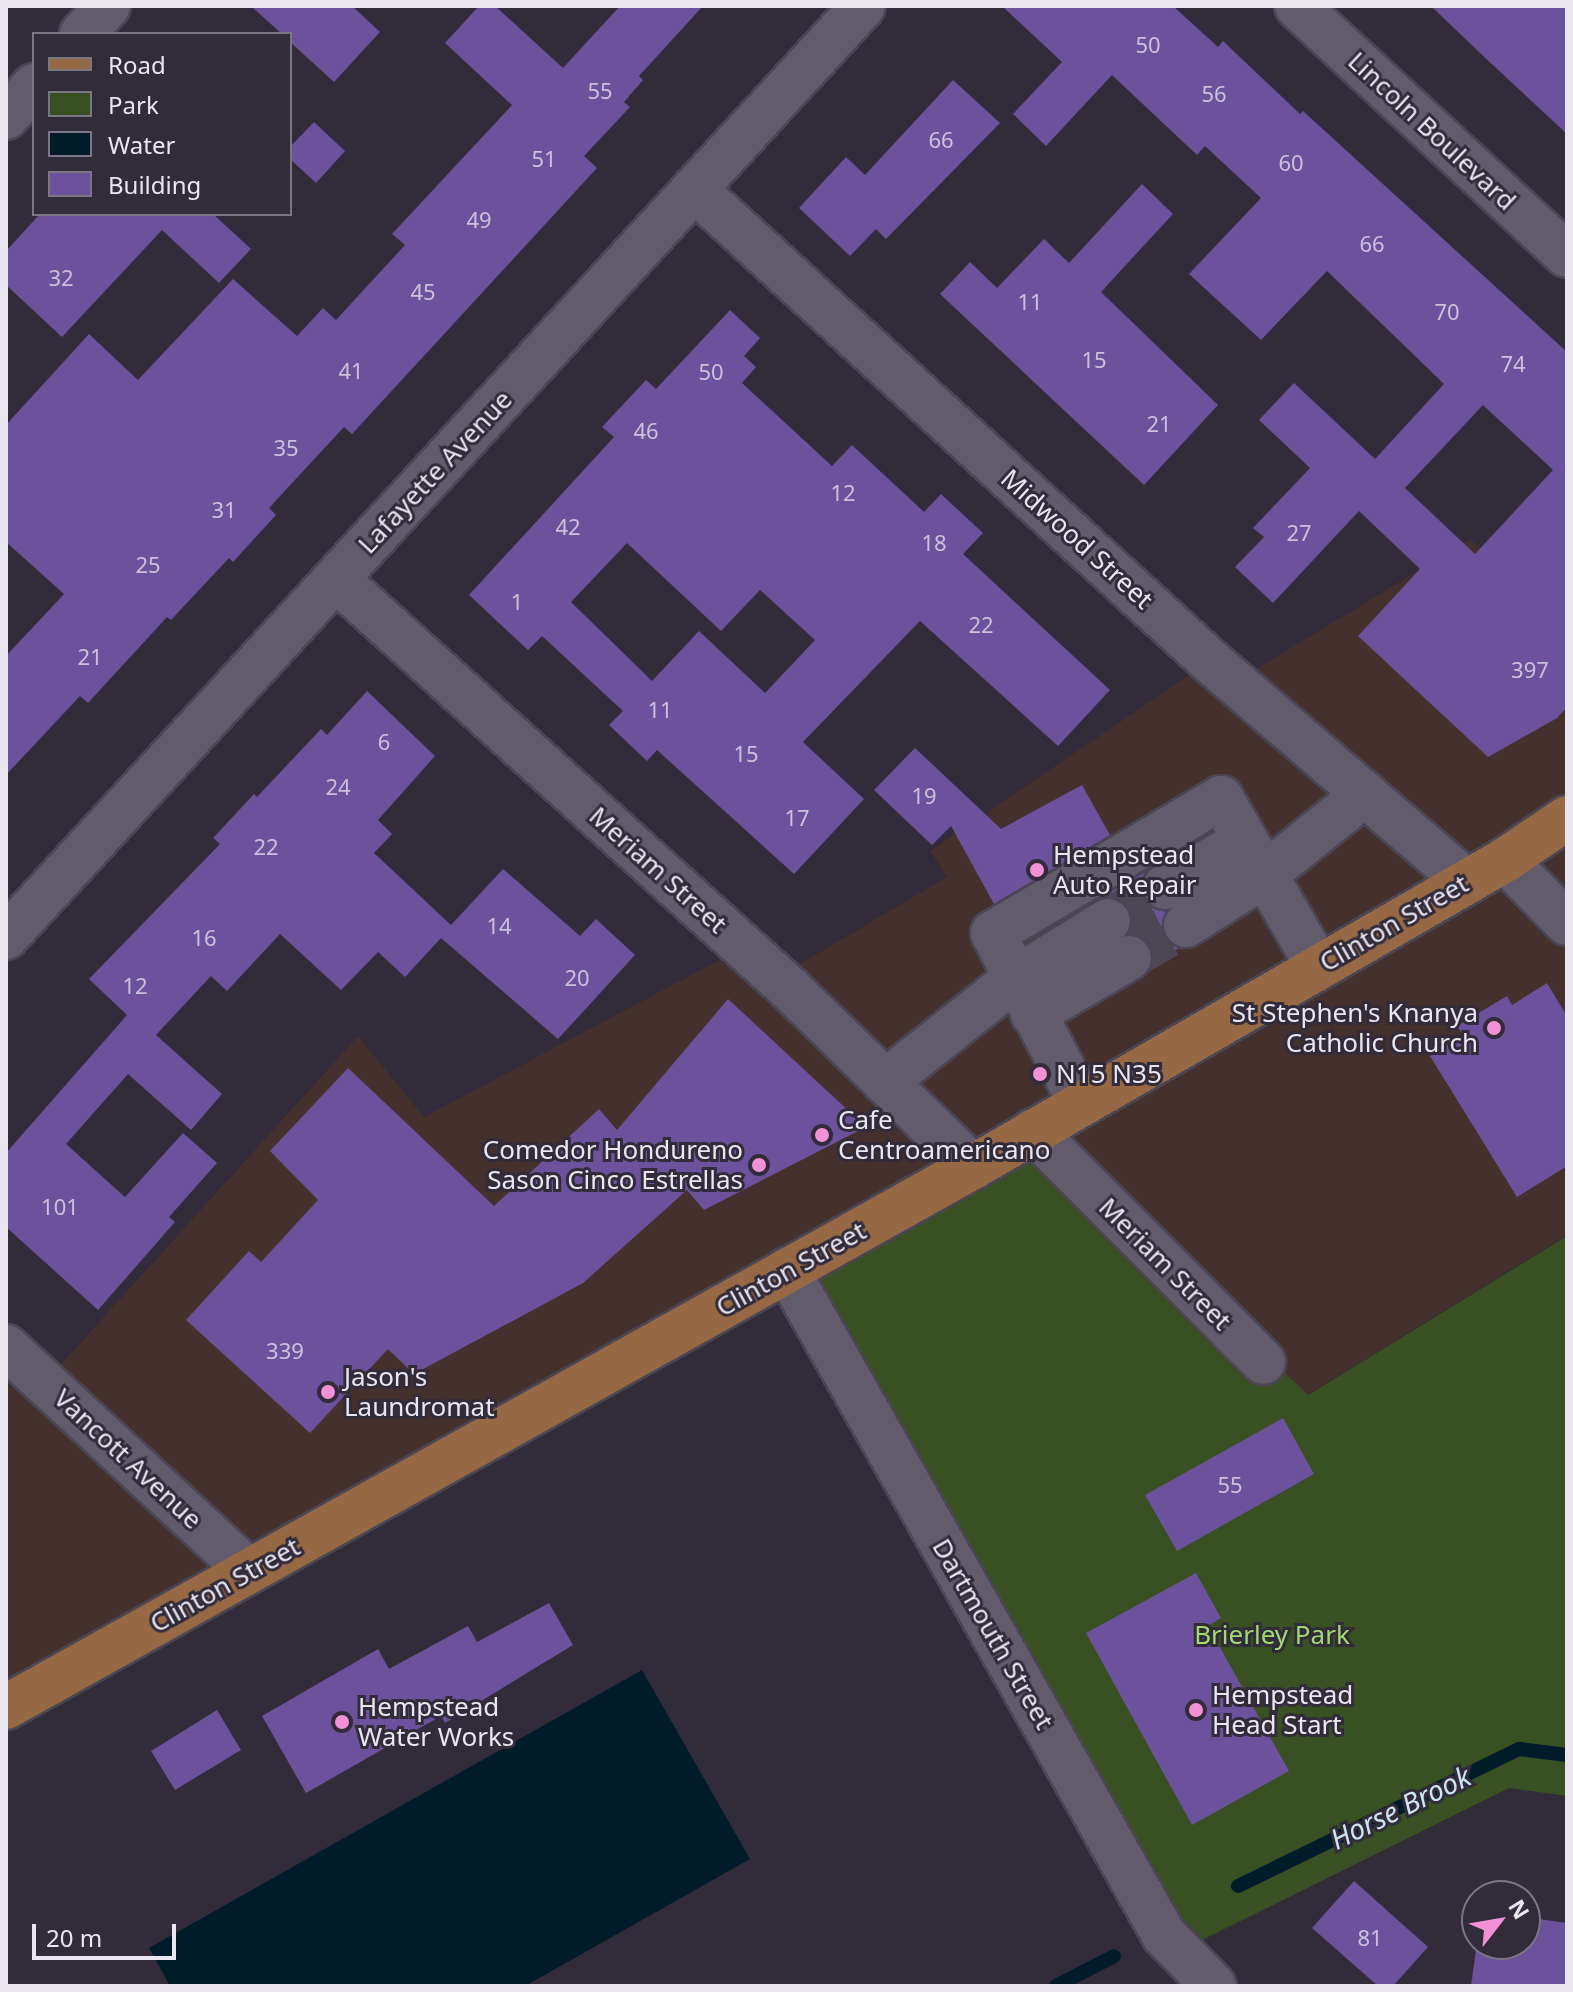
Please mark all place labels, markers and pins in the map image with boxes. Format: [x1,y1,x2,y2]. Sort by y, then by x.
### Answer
place label: Hempstead Auto Repair [1053,839,1196,900]
marker: Hempstead Auto Repair [1028,861,1046,879]
place label: St Stephen's Knanya Catholic Church [1232,997,1478,1058]
marker: St Stephen's Knanya Catholic Church [1485,1019,1503,1037]
place label: N15 N35 [1056,1058,1162,1090]
marker: N15 N35 [1031,1065,1049,1083]
place label: Cafe Centroamericano [838,1104,1050,1166]
marker: Cafe Centroamericano [813,1126,831,1144]
place label: Comedor Hondureno Sason Cinco Estrellas [483,1134,743,1196]
marker: Comedor Hondureno Sason Cinco Estrellas [750,1156,768,1174]
place label: Jason's Laundromat [344,1361,495,1422]
marker: Jason's Laundromat [319,1383,337,1401]
place label: Hempstead Head Start [1212,1679,1353,1740]
place label: Hempstead Water Works [358,1691,514,1752]
marker: Hempstead Head Start [1187,1701,1205,1719]
marker: Hempstead Water Works [333,1713,351,1731]

